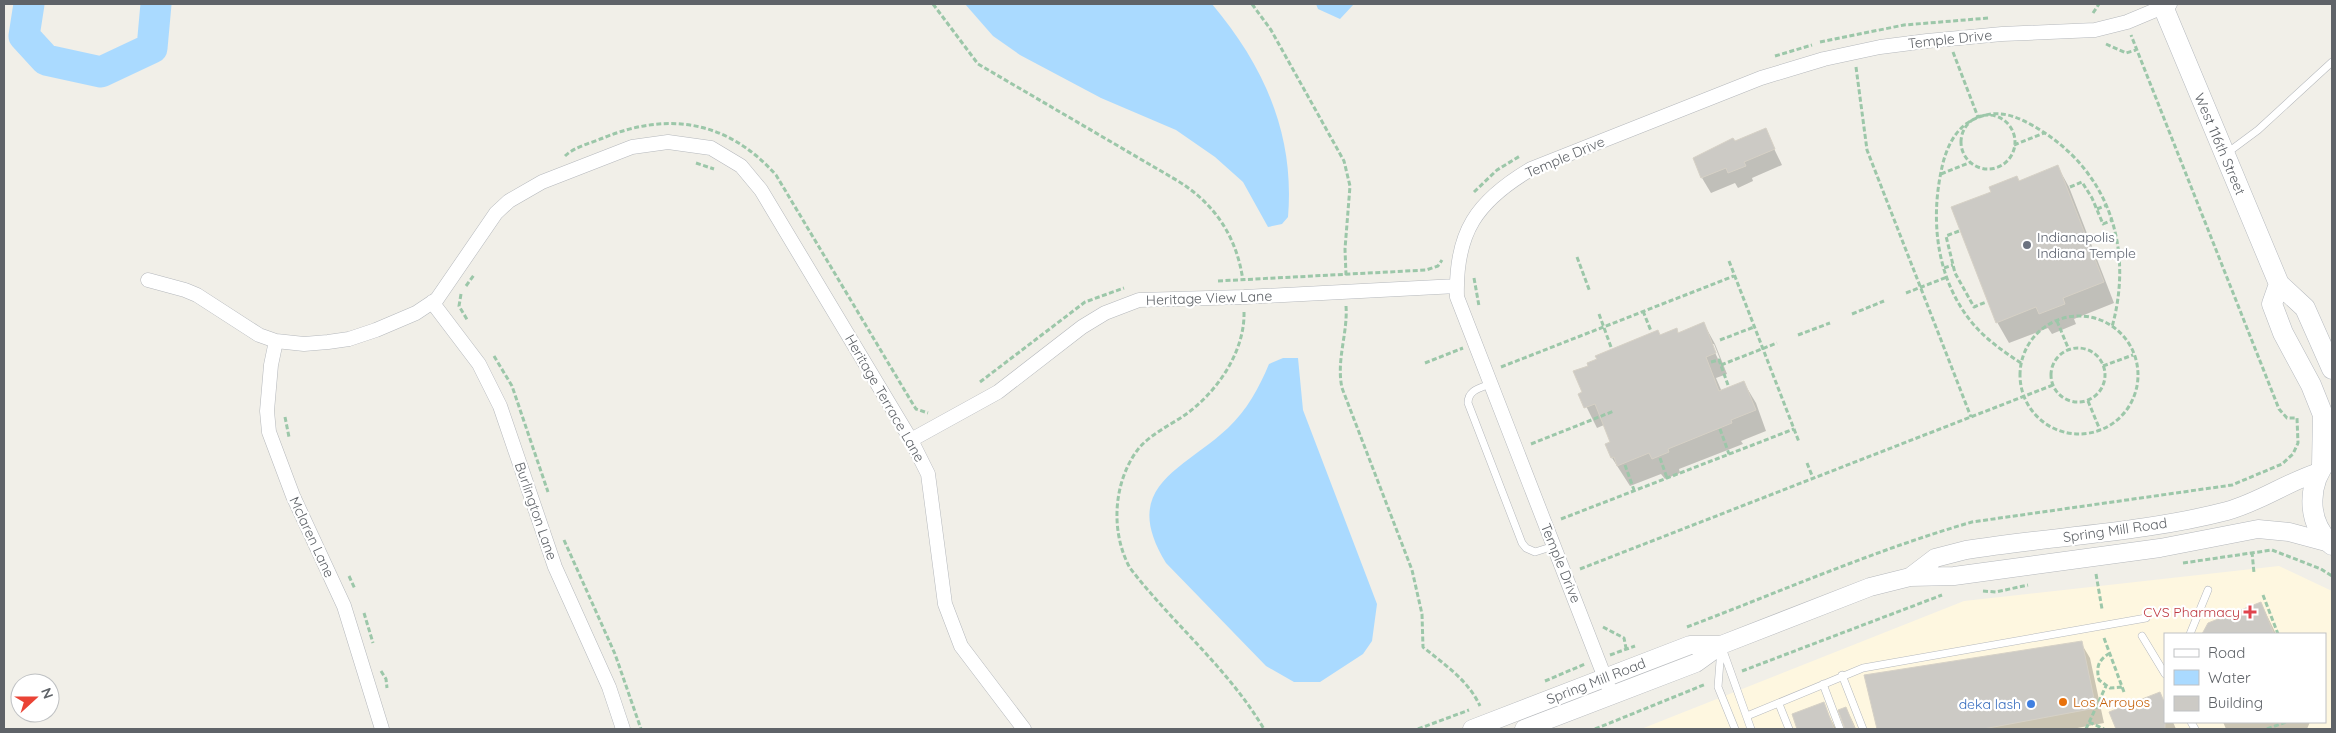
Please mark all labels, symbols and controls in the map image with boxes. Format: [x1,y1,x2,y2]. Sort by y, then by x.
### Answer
street label: Temple Drive [1907,26,1993,52]
street label: West 116th Street [2190,90,2250,198]
street label: Temple Drive [1523,132,1607,182]
place label: Indianapolis Indiana Temple [2037,228,2136,262]
marker: Indianapolis Indiana Temple [2021,239,2033,251]
street label: Heritage View Lane [1146,287,1273,309]
street label: Heritage Terrace Lane [841,331,929,465]
street label: Burlington Lane [511,460,561,562]
street label: Mclaren Lane [285,494,339,580]
street label: Spring Mill Road [2062,514,2168,546]
street label: Temple Drive [1537,520,1585,606]
place label: CVS Pharmacy [2143,603,2240,621]
marker: CVS Pharmacy [2244,606,2256,618]
legend [2164,633,2326,723]
text: Road [2208,643,2245,662]
street label: Spring Mill Road [1544,654,1648,708]
text: Water [2208,668,2251,687]
north arrow [10,673,60,723]
text: N [37,685,57,701]
place label: Los Arroyos [2073,693,2150,711]
text: Building [2208,693,2263,712]
place label: deka lash [1959,695,2021,713]
marker: Los Arroyos [2057,696,2069,708]
marker: deka lash [2025,698,2037,710]

